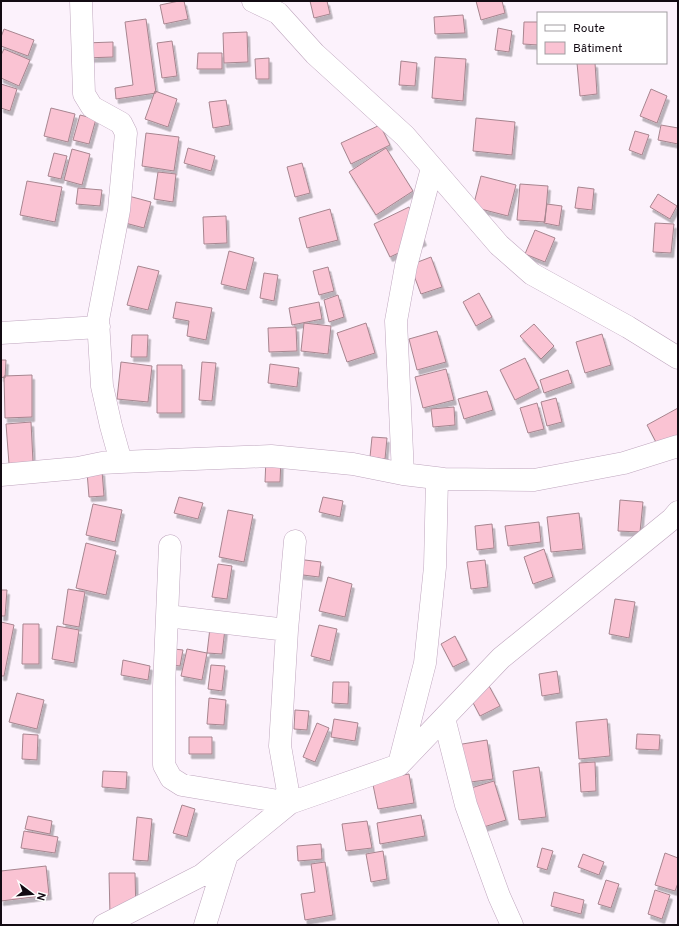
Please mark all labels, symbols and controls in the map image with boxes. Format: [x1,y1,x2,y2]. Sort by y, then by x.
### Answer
legend [537,12,667,64]
text: Route [573,21,605,37]
text: Bâtiment [573,41,623,57]
north arrow [12,874,52,914]
text: N [33,891,48,902]

